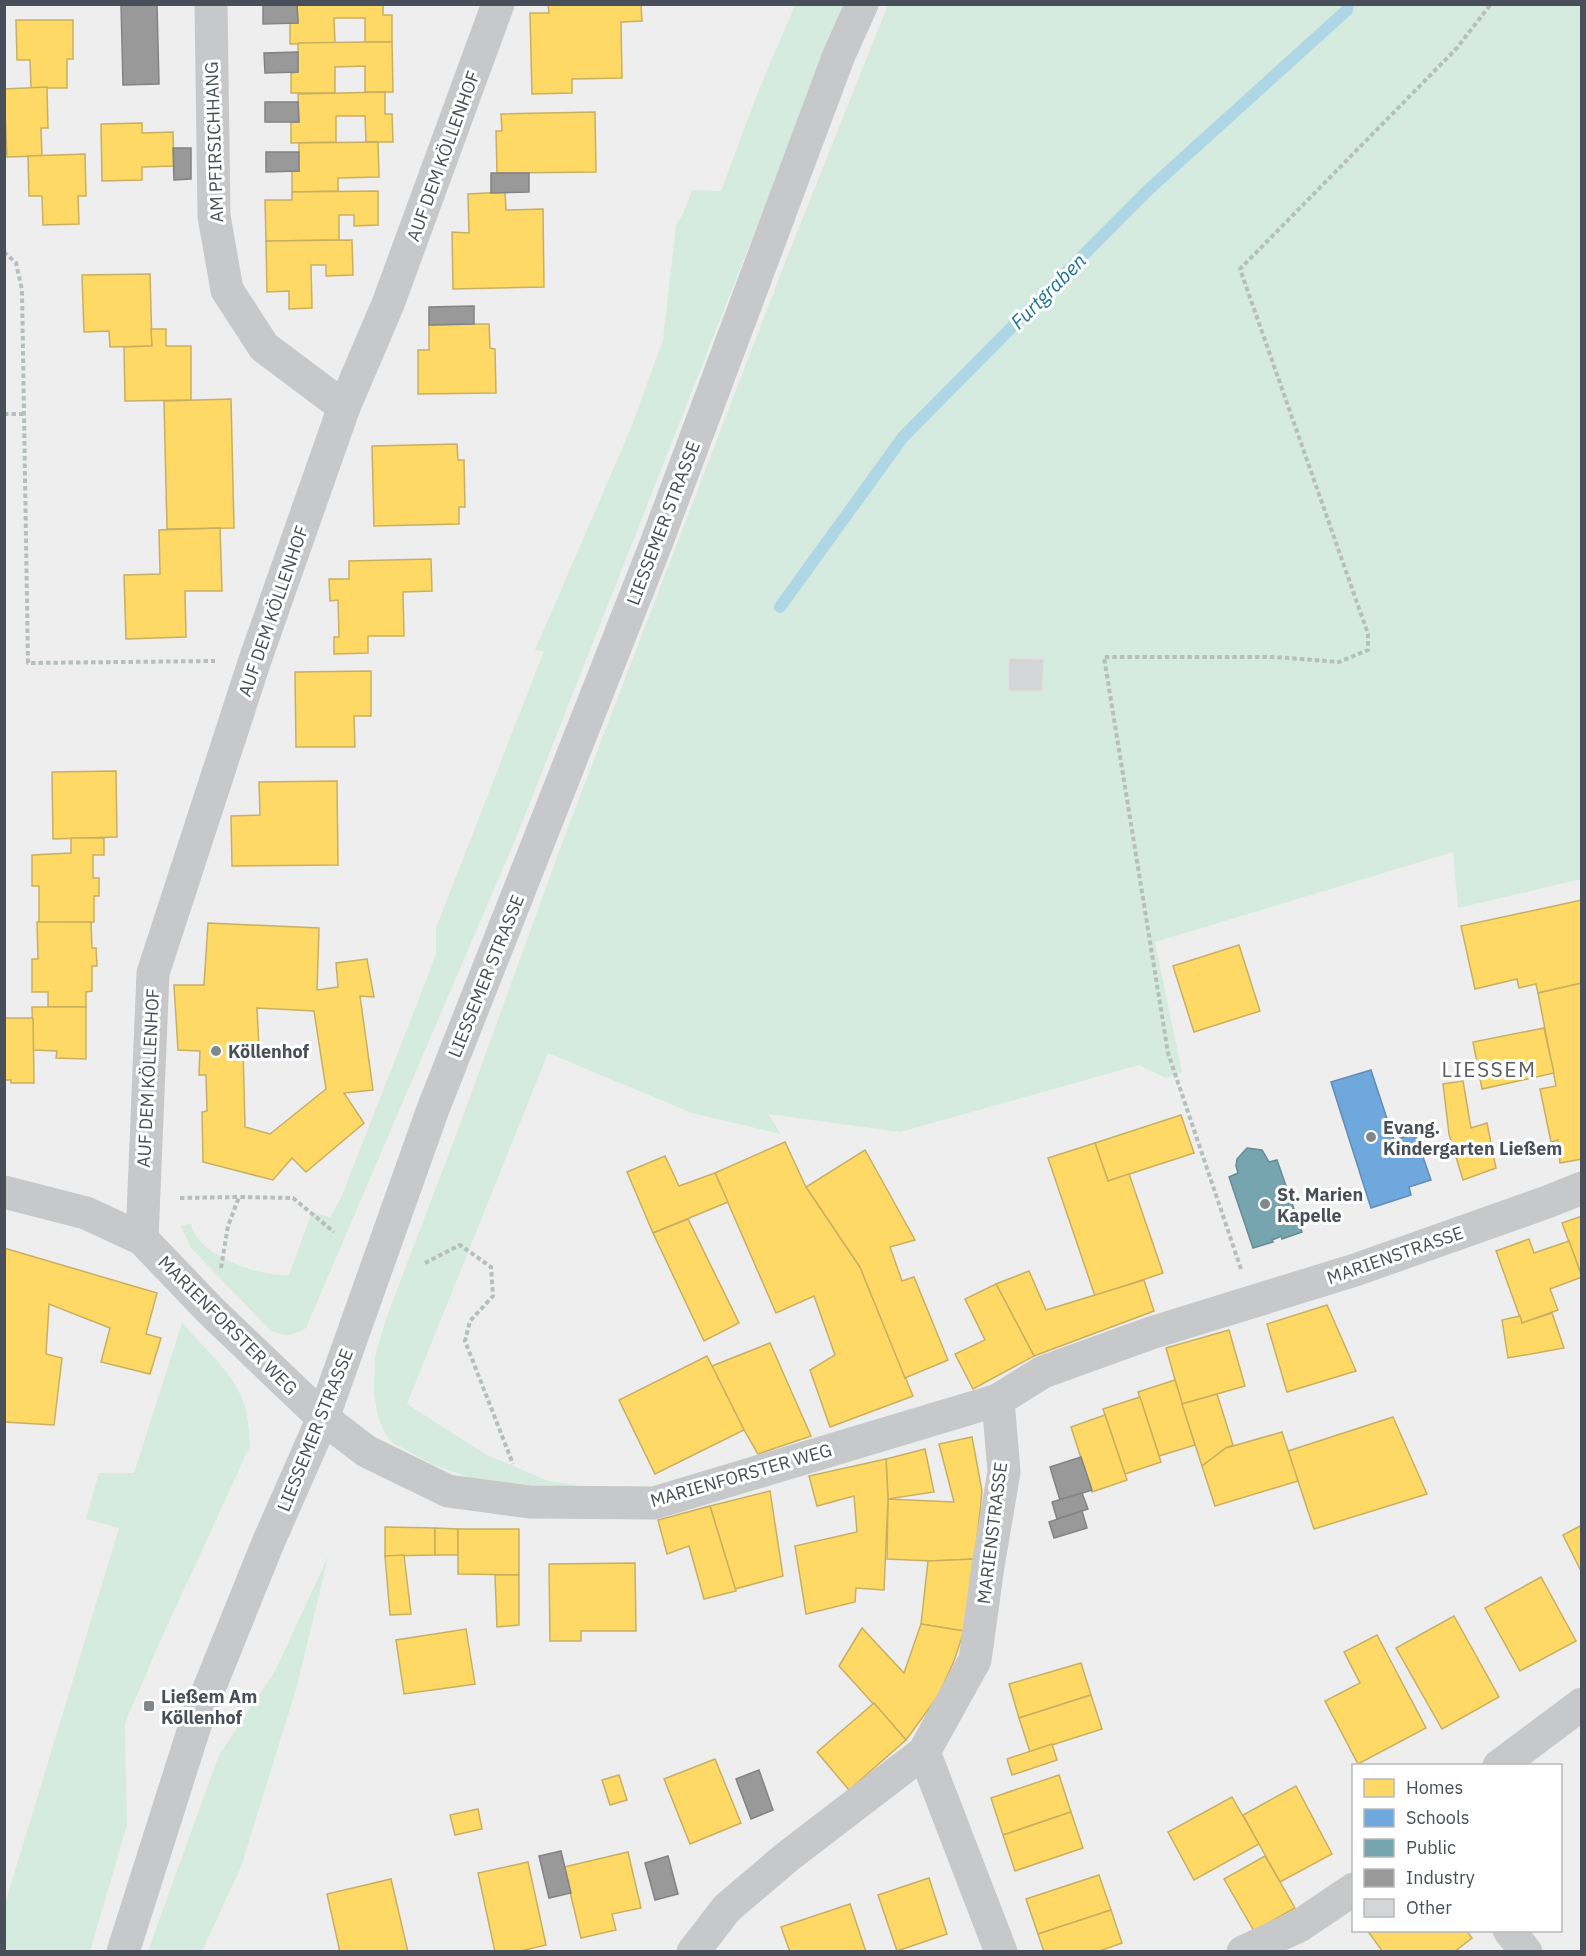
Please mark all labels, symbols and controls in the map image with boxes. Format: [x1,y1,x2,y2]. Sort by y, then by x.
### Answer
street label: AM PFIRSICHHANG [200,61,228,223]
street label: AUF DEM KÖLLENHOF [401,68,485,244]
water label: Furtgraben [1004,247,1092,335]
street label: LIESSEMER STRASSE [621,438,705,608]
street label: AUF DEM KÖLLENHOF [233,522,313,700]
street label: LIESSEMER STRASSE [443,891,529,1061]
street label: AUF DEM KÖLLENHOF [132,988,164,1168]
place label: Köllenhof [228,1040,310,1063]
marker: Köllenhof [209,1044,223,1058]
district label: LIESSEM [1441,1055,1537,1083]
place label: Evang. Kindergarten Ließem [1383,1116,1562,1160]
marker: Evang. Kindergarten Ließem [1364,1130,1378,1144]
place label: St. Marien Kapelle [1277,1183,1363,1227]
marker: St. Marien Kapelle [1258,1197,1272,1211]
street label: MARIENSTRASSE [1324,1221,1466,1289]
street label: MARIENFORSTER WEG [153,1250,303,1400]
street label: LIESSEMER STRASSE [272,1345,358,1515]
street label: MARIENFORSTER WEG [648,1438,834,1512]
street label: MARIENSTRASSE [972,1461,1012,1605]
place label: Ließem Am Köllenhof [161,1685,257,1729]
marker: Ließem Am Köllenhof [142,1699,156,1713]
legend [1352,1764,1562,1932]
text: Homes [1406,1776,1463,1799]
text: Schools [1406,1806,1470,1829]
text: Public [1406,1836,1456,1859]
text: Industry [1406,1866,1475,1889]
text: Other [1406,1896,1452,1919]

